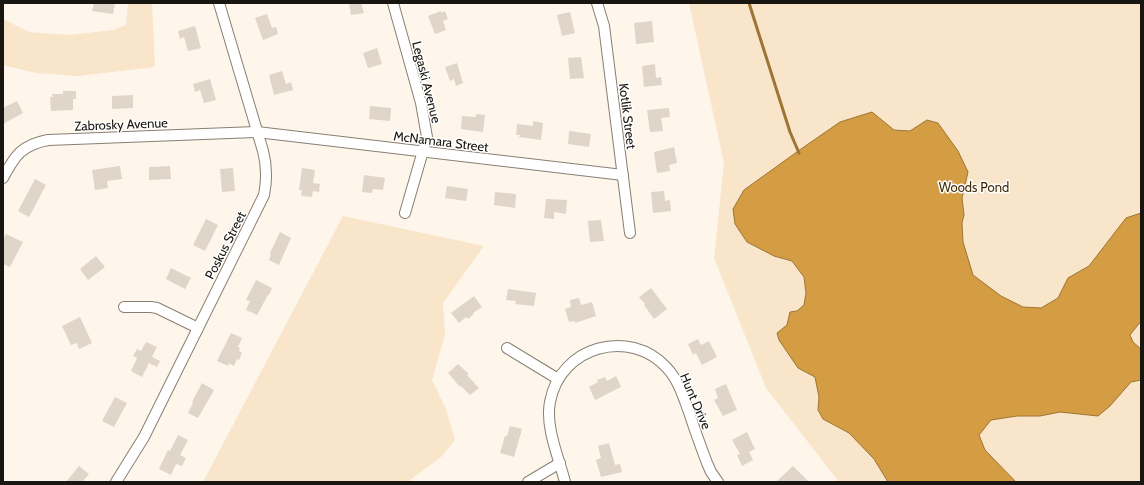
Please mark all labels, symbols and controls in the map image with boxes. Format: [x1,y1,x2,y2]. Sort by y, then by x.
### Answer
street label: Legaski Avenue [409,39,445,125]
street label: Kotlik Street [616,82,640,151]
street label: Zabrosky Avenue [74,114,168,134]
street label: McNamara Street [393,127,490,155]
park label: Woods Pond [939,179,1009,195]
street label: Poskus Street [201,208,249,282]
street label: Hunt Drive [677,370,715,432]

